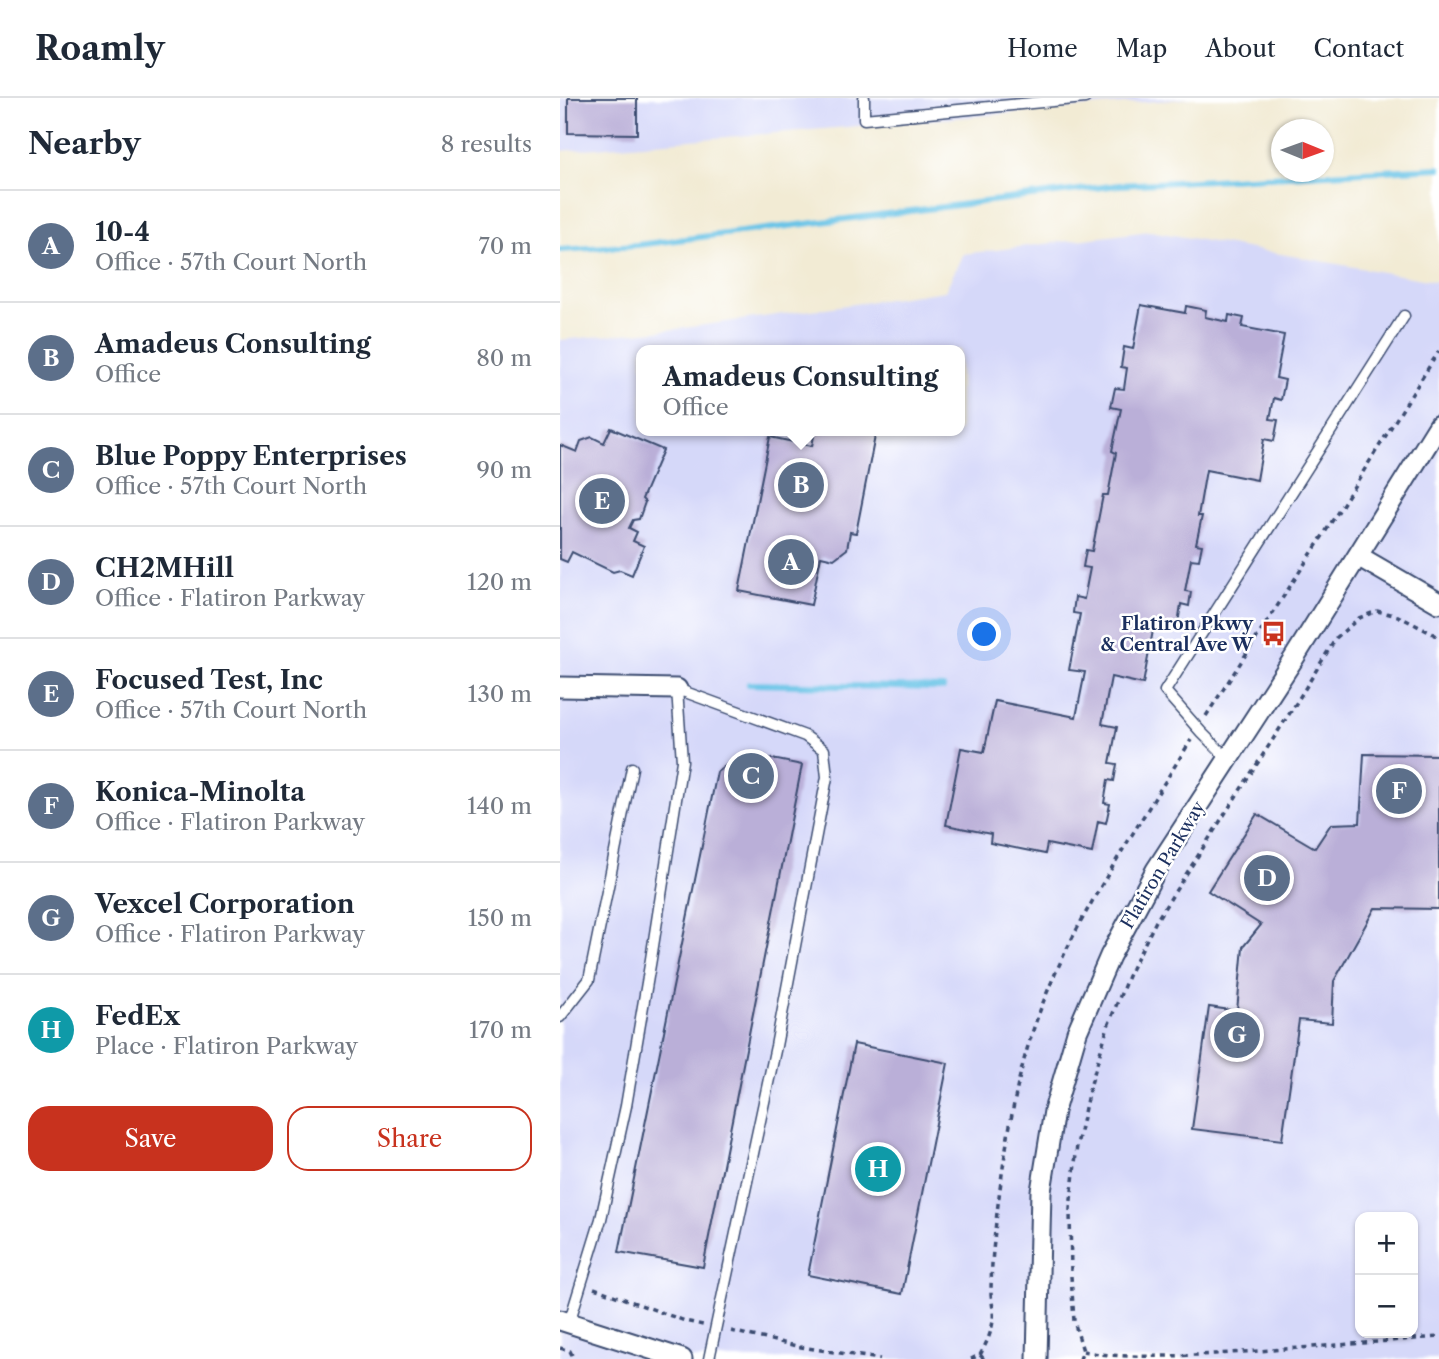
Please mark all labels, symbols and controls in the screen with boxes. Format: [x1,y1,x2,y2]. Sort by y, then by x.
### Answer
text: Roamly [35,28,165,69]
text: Home [1007,34,1078,63]
text: Map [1116,34,1167,63]
text: About [1205,34,1276,63]
text: Contact [1314,34,1404,63]
north arrow [1271,119,1334,182]
text: Nearby [28,125,141,162]
text: 8 results [441,130,532,158]
text: 10-4 [95,216,150,248]
text: A [42,232,60,260]
text: 70 m [479,232,532,260]
text: Office · 57th Court North [95,248,367,276]
text: Amadeus Consulting [95,328,371,360]
text: B [42,344,60,372]
text: 80 m [476,344,532,372]
popup [636,345,965,436]
text: Office [95,360,161,388]
text: Amadeus Consulting [662,361,939,393]
text: Office [662,393,729,421]
text: Blue Poppy Enterprises [95,440,407,472]
text: C [42,456,60,484]
text: 90 m [476,456,532,484]
pin: B [778,459,824,511]
text: Office · 57th Court North [95,472,367,500]
pin: E [579,475,625,527]
pin: A [768,536,814,588]
text: CH2MHill [95,552,234,584]
text: D [41,568,61,596]
text: 120 m [467,568,532,596]
text: Office · Flatiron Parkway [95,584,365,612]
place label: Flatiron Pkwy & Central Ave W [1100,613,1254,656]
your location [967,617,1001,651]
bus stop icon: Flatiron Pkwy & Central Ave W [1259,620,1287,648]
text: Focused Test, Inc [95,664,323,696]
text: E [43,680,59,708]
text: 130 m [468,680,532,708]
text: Office · 57th Court North [95,696,367,724]
pin: C [728,750,774,802]
pin: F [1376,765,1422,817]
text: Konica-Minolta [95,776,305,808]
text: F [43,792,59,820]
text: 140 m [467,792,532,820]
street label: Flatiron Parkway [1116,796,1210,933]
text: Office · Flatiron Parkway [95,808,365,836]
pin: D [1244,852,1290,904]
text: Vexcel Corporation [95,888,355,920]
text: G [41,904,61,932]
text: 150 m [468,904,532,932]
text: Office · Flatiron Parkway [95,920,365,948]
text: FedEx [95,1000,180,1032]
pin: G [1214,1009,1260,1061]
text: H [41,1016,62,1044]
text: 170 m [469,1016,532,1044]
text: Place · Flatiron Parkway [95,1032,358,1060]
button: Save [28,1106,273,1171]
button: Share [287,1106,532,1171]
pin: H [855,1143,901,1195]
map controls [1355,1212,1418,1338]
button: + [1355,1212,1418,1275]
button: − [1355,1275,1418,1338]

